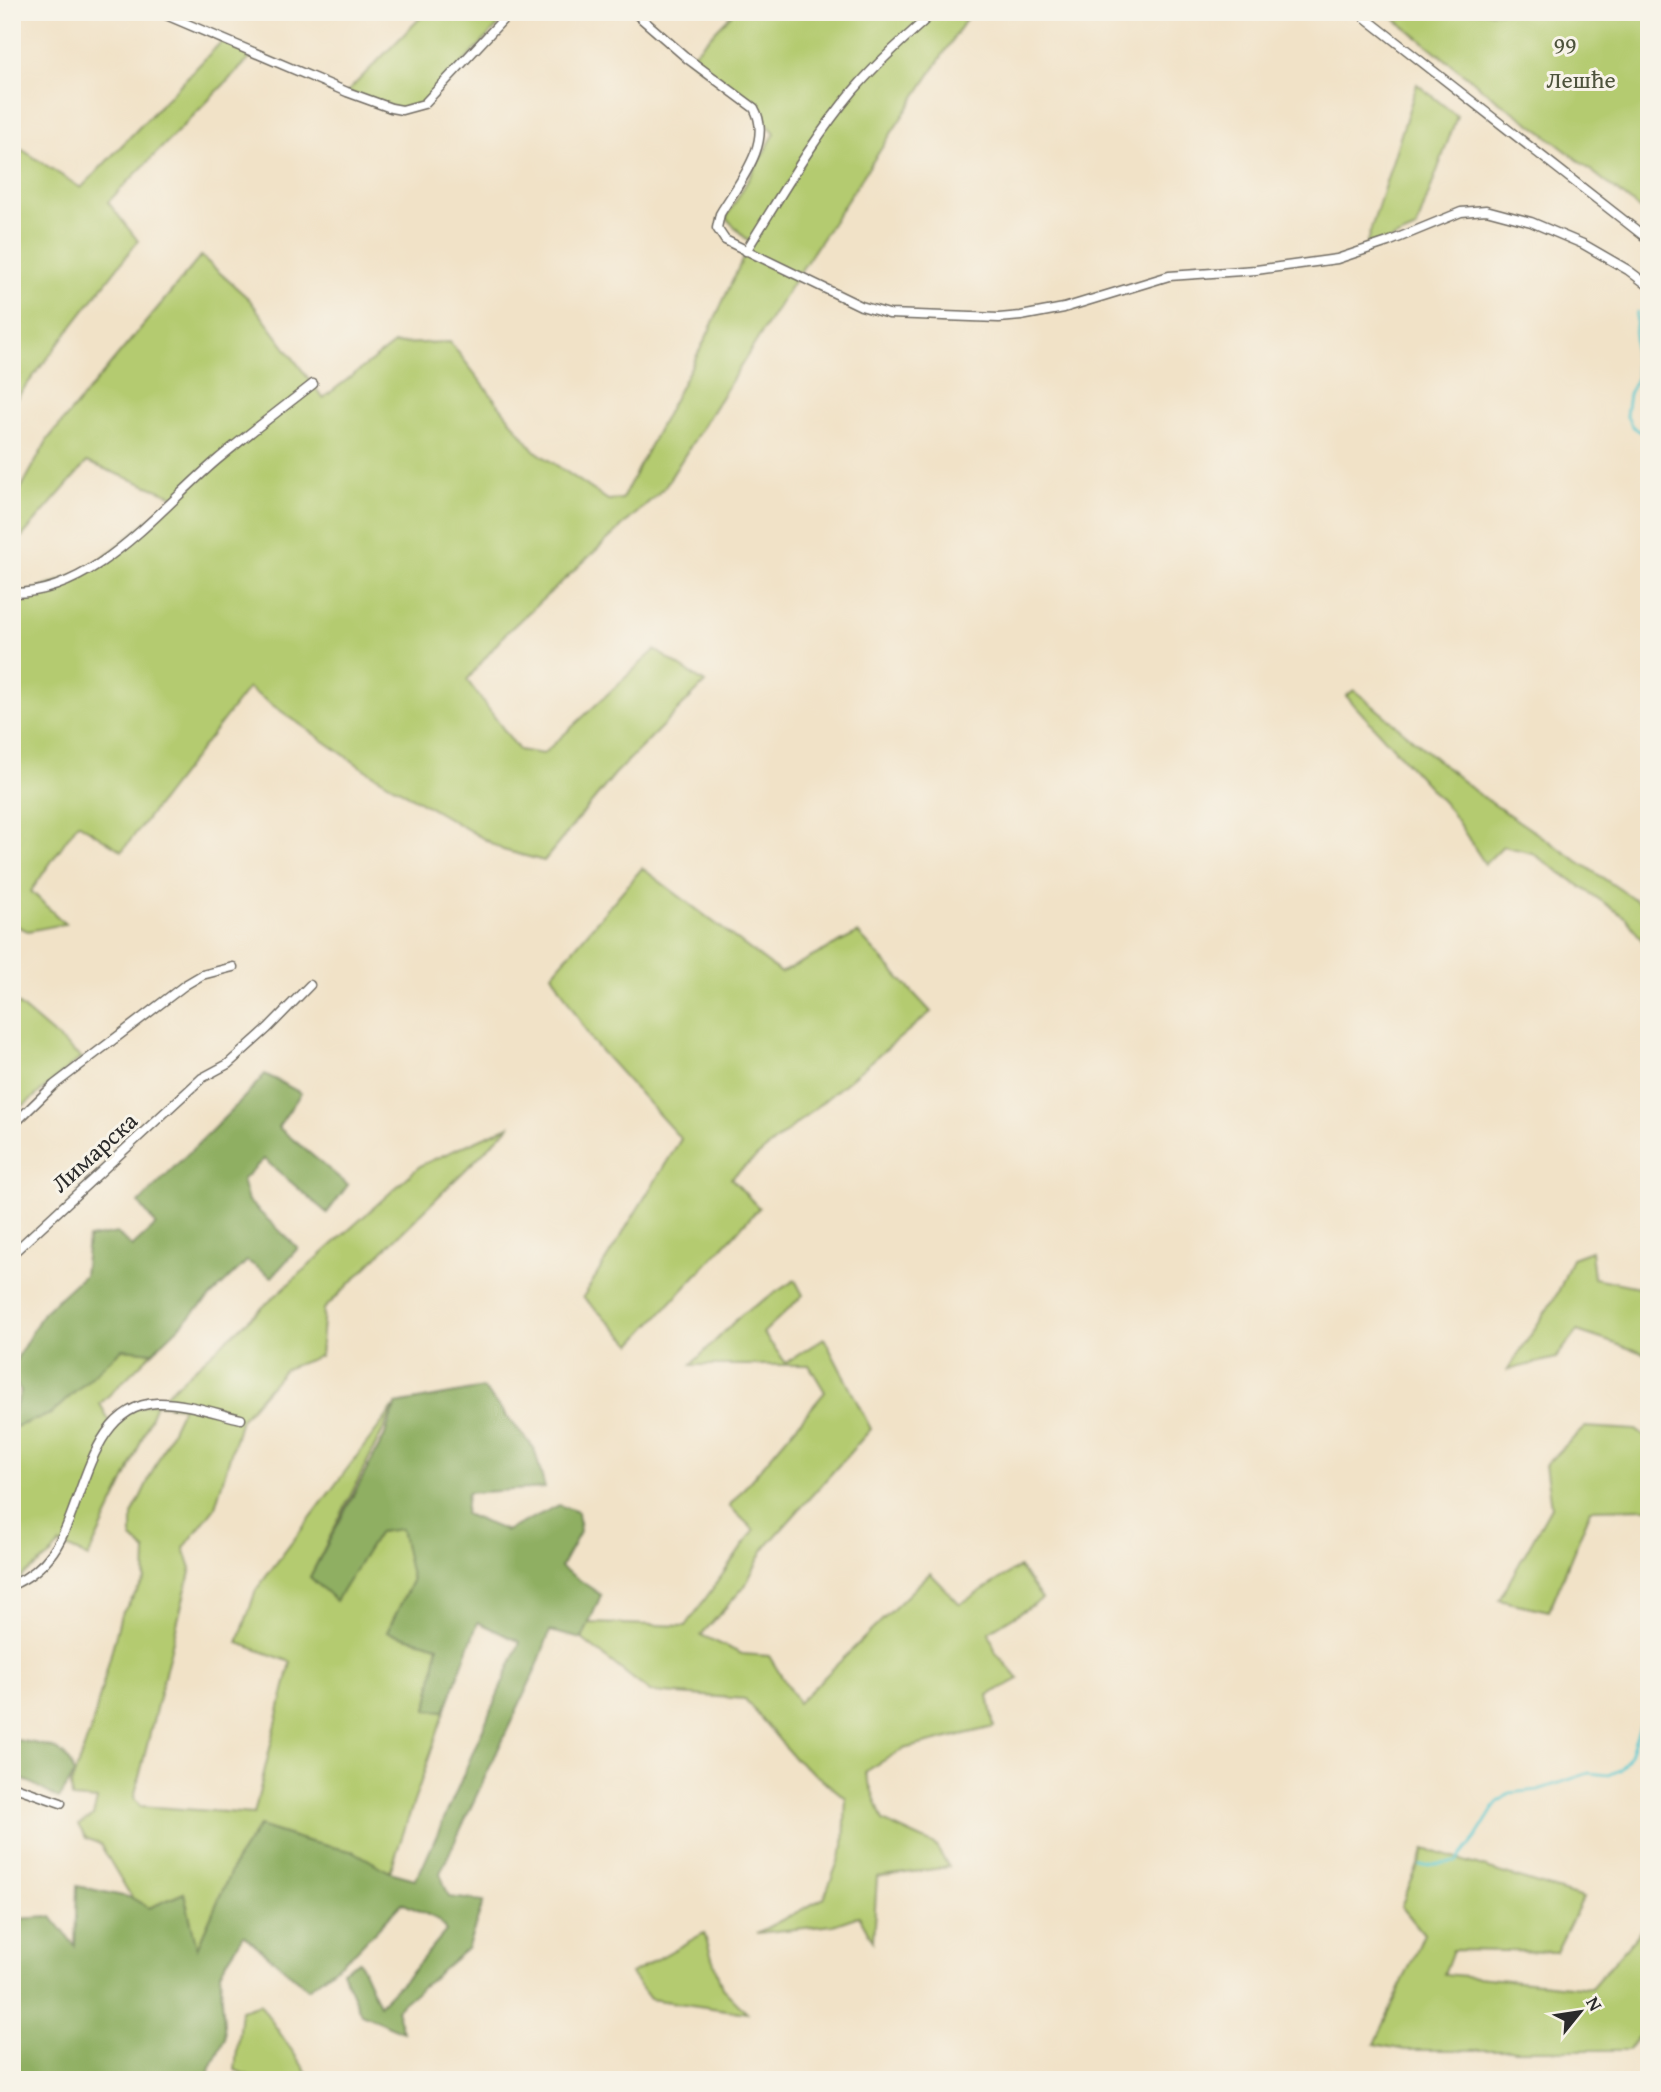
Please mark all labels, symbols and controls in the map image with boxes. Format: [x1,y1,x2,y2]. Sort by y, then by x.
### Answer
park label: 99 [1553,27,1577,62]
park label: Лешће [1546,62,1616,97]
street label: Лимарска [43,1103,145,1200]
north arrow [1546,1976,1616,2046]
text: N [1579,1991,1610,2016]

